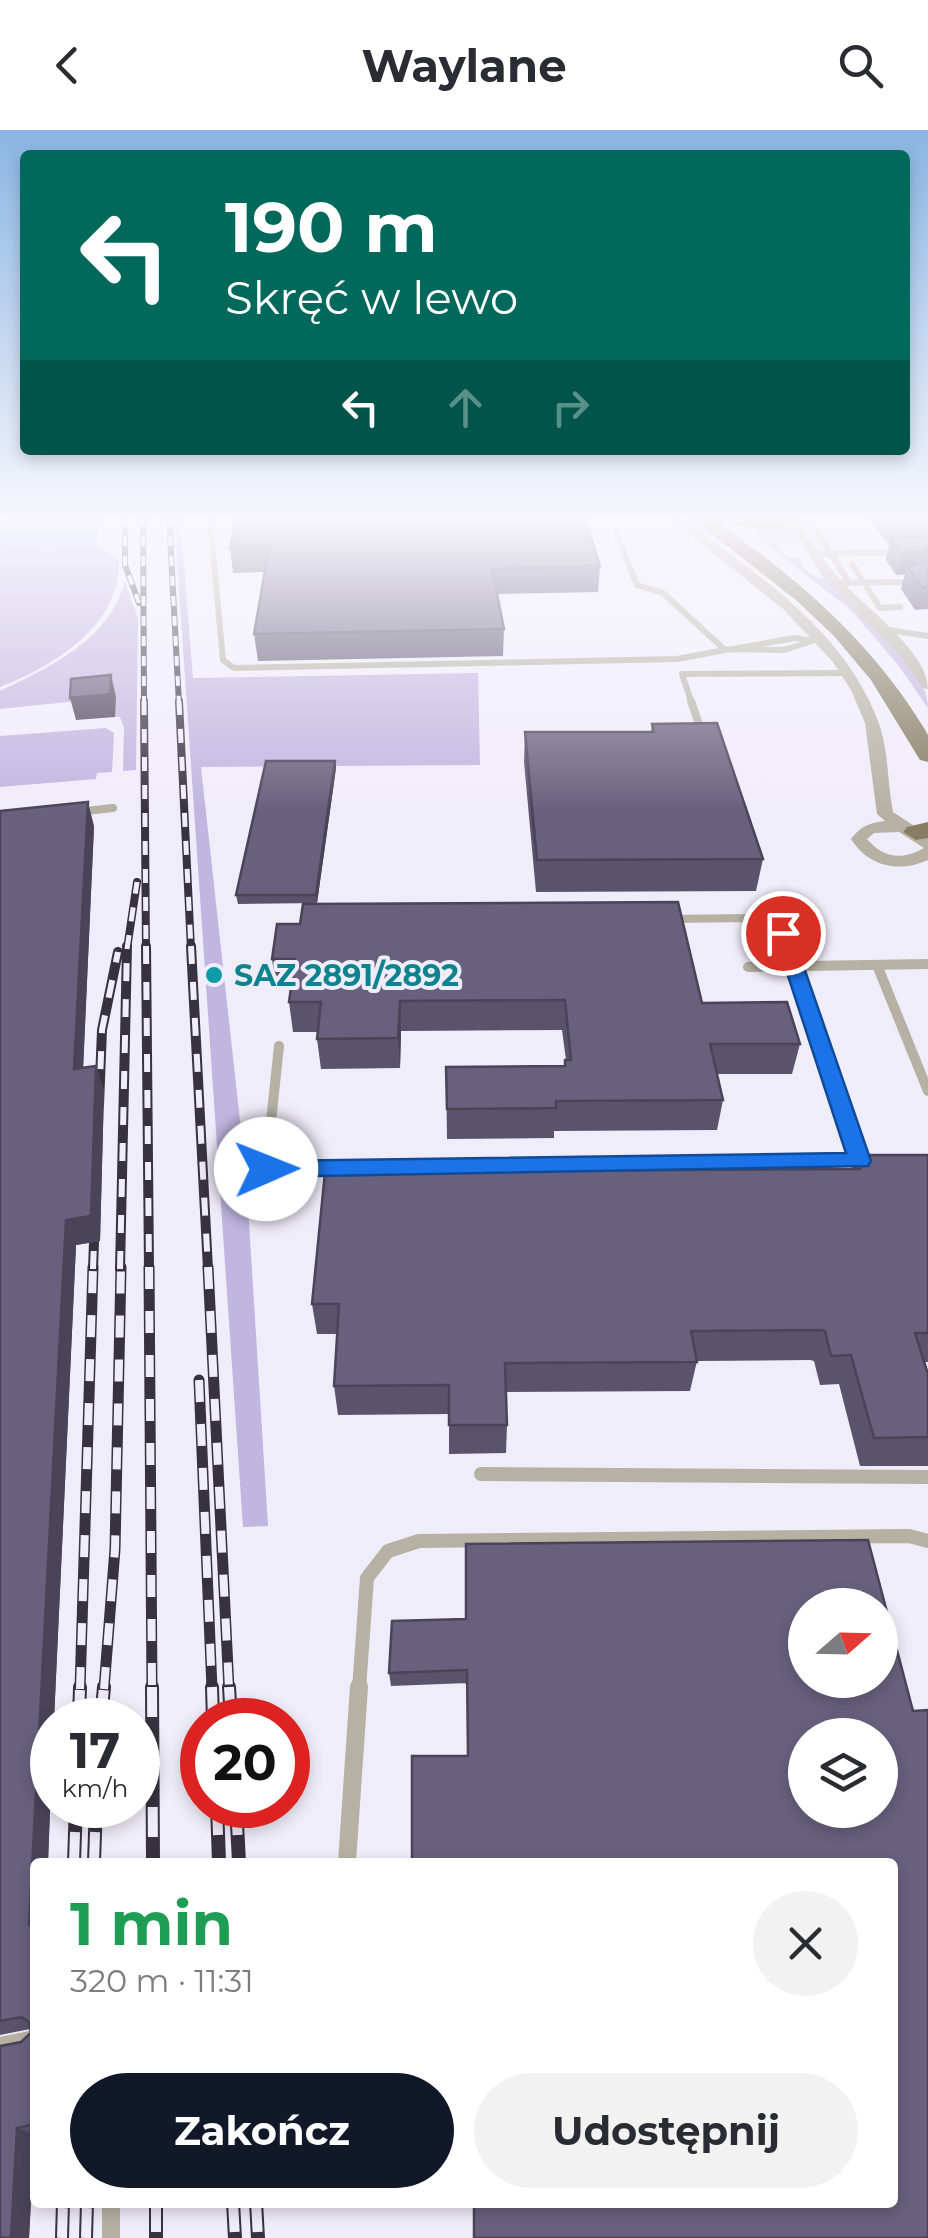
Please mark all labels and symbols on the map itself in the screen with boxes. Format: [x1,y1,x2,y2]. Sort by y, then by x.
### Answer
pin [741,891,826,976]
place label: SAZ 2891/2892 [234,957,459,994]
marker: SAZ 2891/2892 [203,964,225,986]
position arrow [214,1117,318,1221]
north arrow [788,1588,898,1698]
speed limit sign: 20 [180,1698,310,1828]

